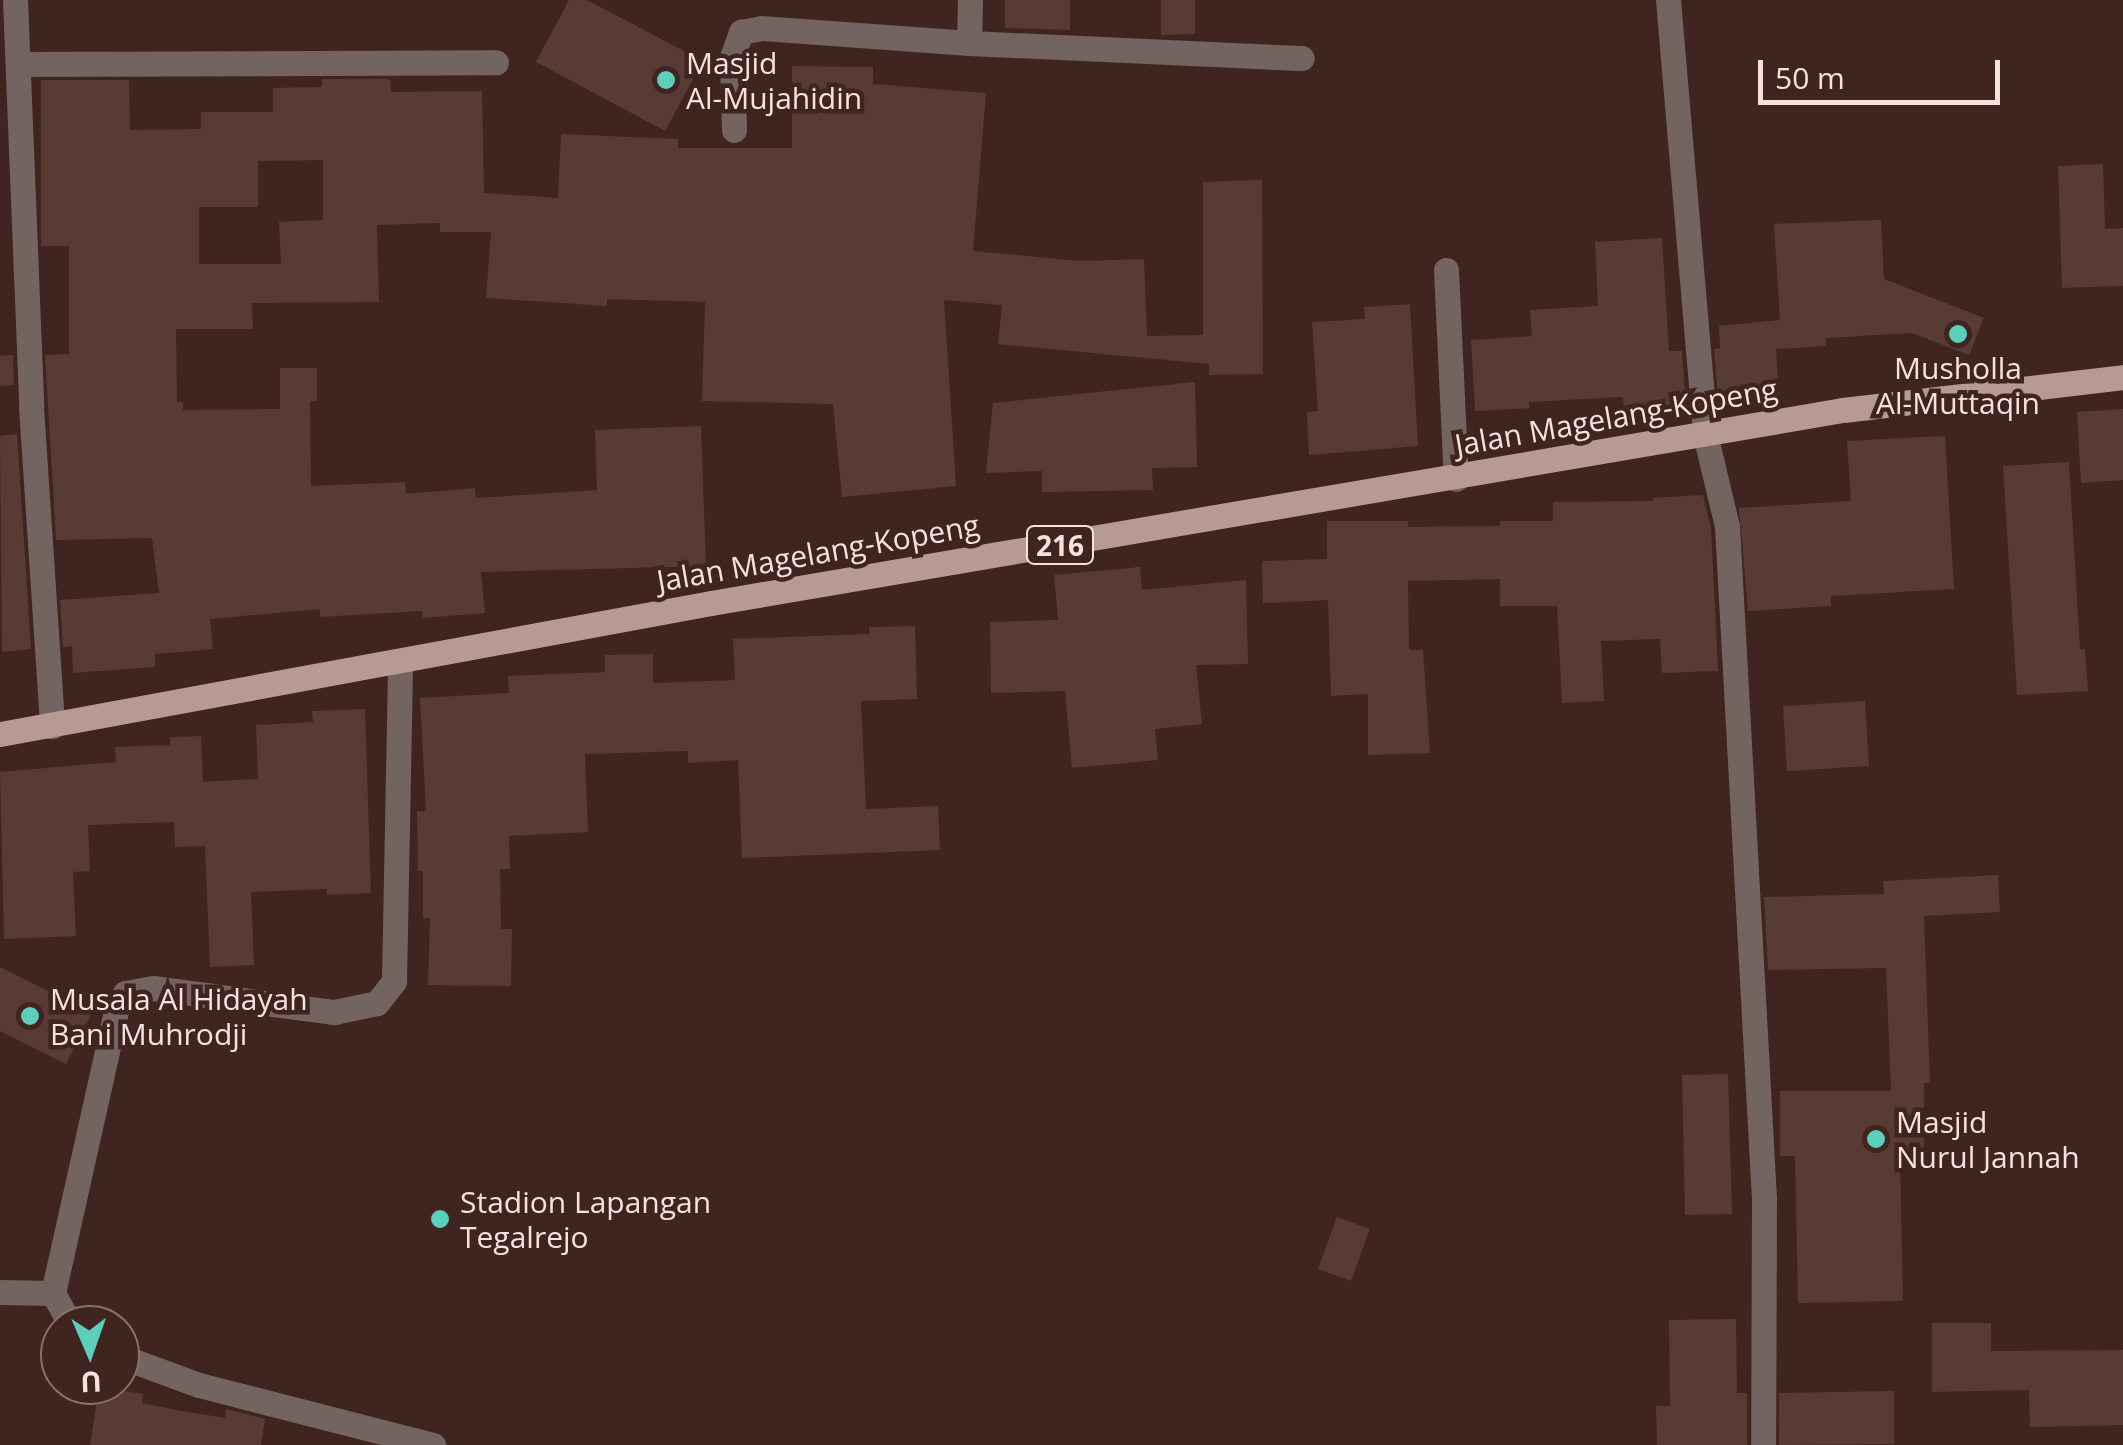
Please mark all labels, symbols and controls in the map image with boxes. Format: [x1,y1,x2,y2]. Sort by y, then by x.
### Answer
scale bar [1763,40,2006,102]
place label: Masjid Al-Mujahidin [686,45,862,116]
text: 50 m [1775,57,1845,98]
marker: Masjid Al-Mujahidin [655,69,677,91]
marker: Musholla Al-Muttaqin [1947,323,1969,345]
place label: Musholla Al-Muttaqin [1876,350,2040,420]
street label: Jalan Magelang-Kopeng [1452,371,1780,463]
street label: Jalan Magelang-Kopeng [654,507,982,599]
road number: 216 [1025,522,1095,568]
place label: Musala Al Hidayah Bani Muhrodji [50,981,308,1052]
marker: Musala Al Hidayah Bani Muhrodji [19,1005,41,1027]
place label: Masjid Nurul Jannah [1896,1104,2080,1174]
marker: Masjid Nurul Jannah [1865,1128,1887,1150]
place label: Stadion Lapangan Tegalrejo [460,1184,711,1254]
marker: Stadion Lapangan Tegalrejo [429,1208,451,1230]
north arrow [40,1305,140,1405]
text: U [80,1364,102,1402]

